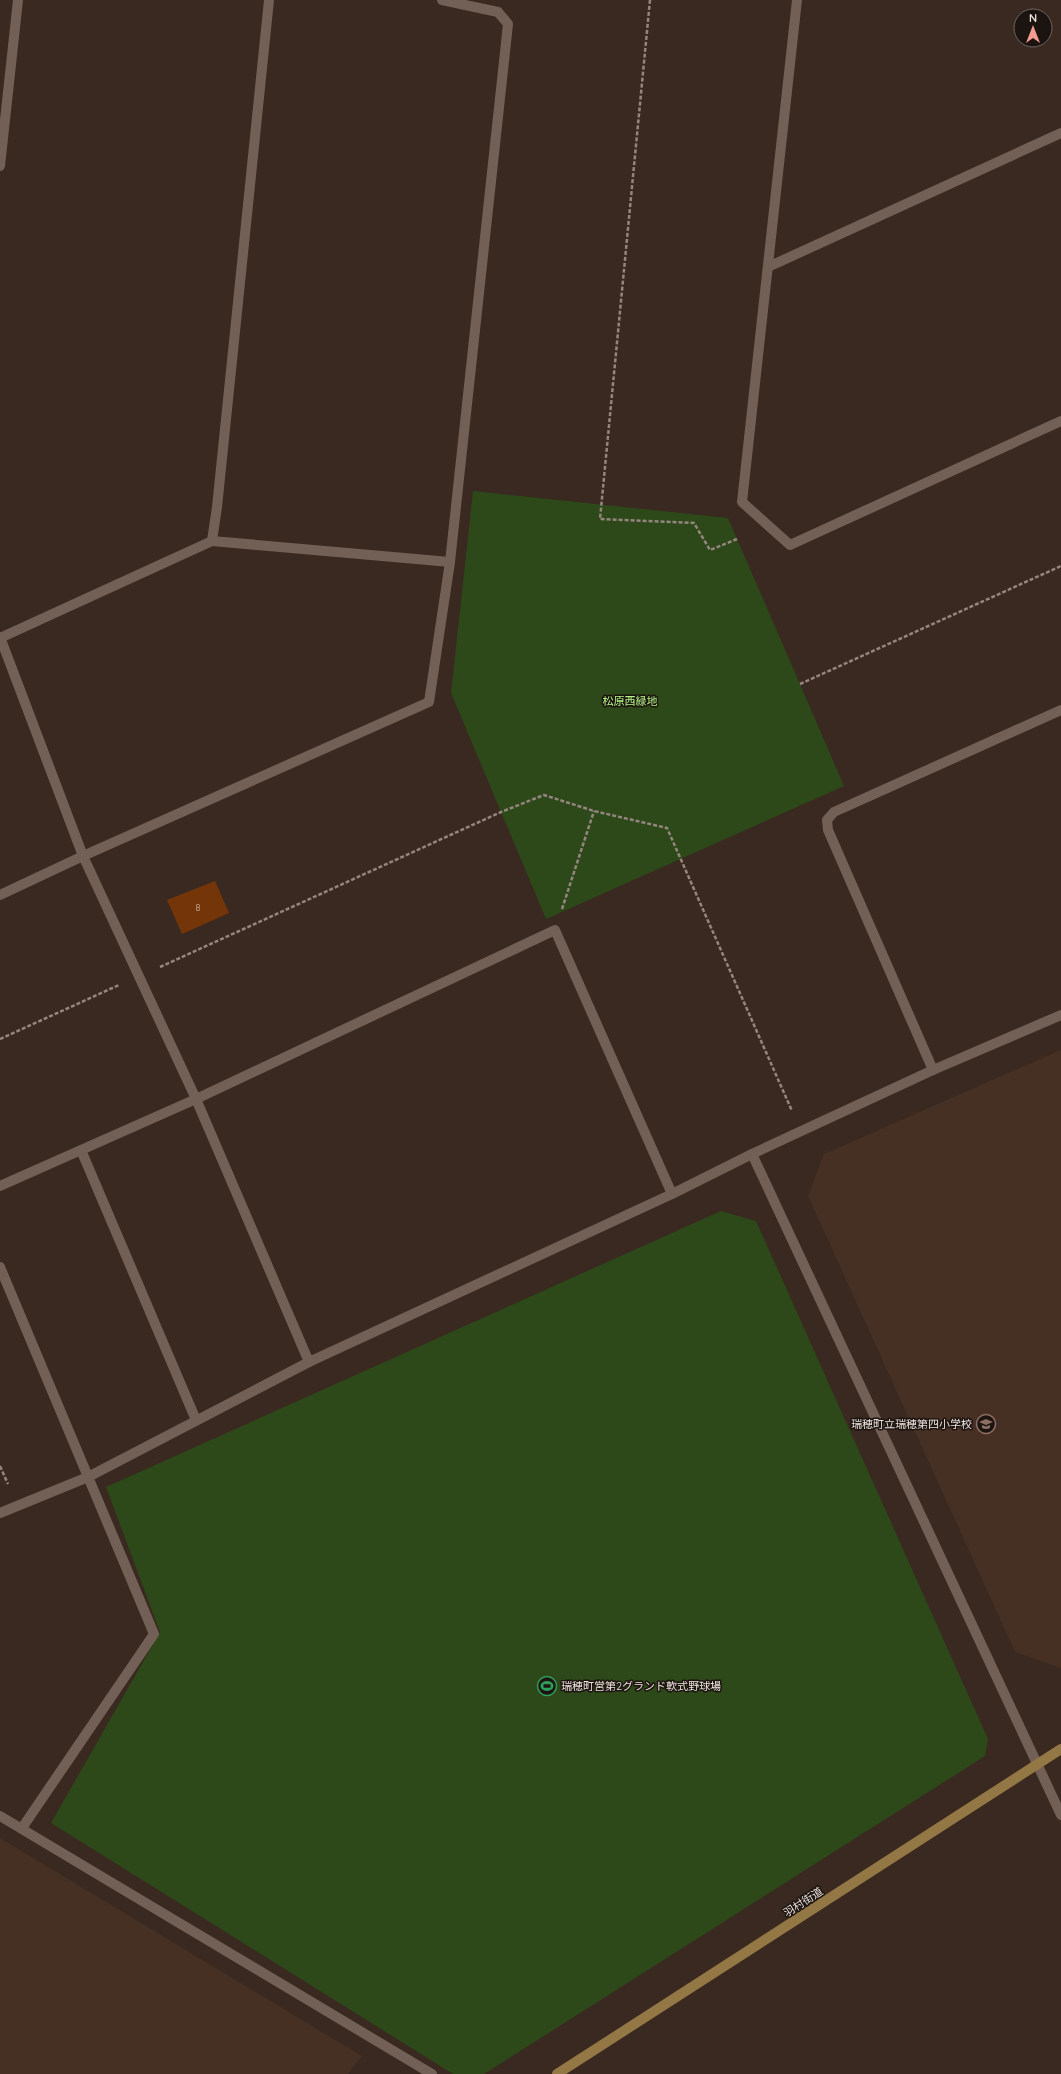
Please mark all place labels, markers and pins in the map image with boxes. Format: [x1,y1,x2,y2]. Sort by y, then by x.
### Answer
school or university icon: 瑞穂町立瑞穂第四小学校 [975,1413,997,1435]
place label: 瑞穂町立瑞穂第四小学校 [851,1417,972,1431]
sports icon: 瑞穂町営第2グランド軟式野球場 [536,1675,558,1697]
place label: 瑞穂町営第2グランド軟式野球場 [561,1679,721,1693]

